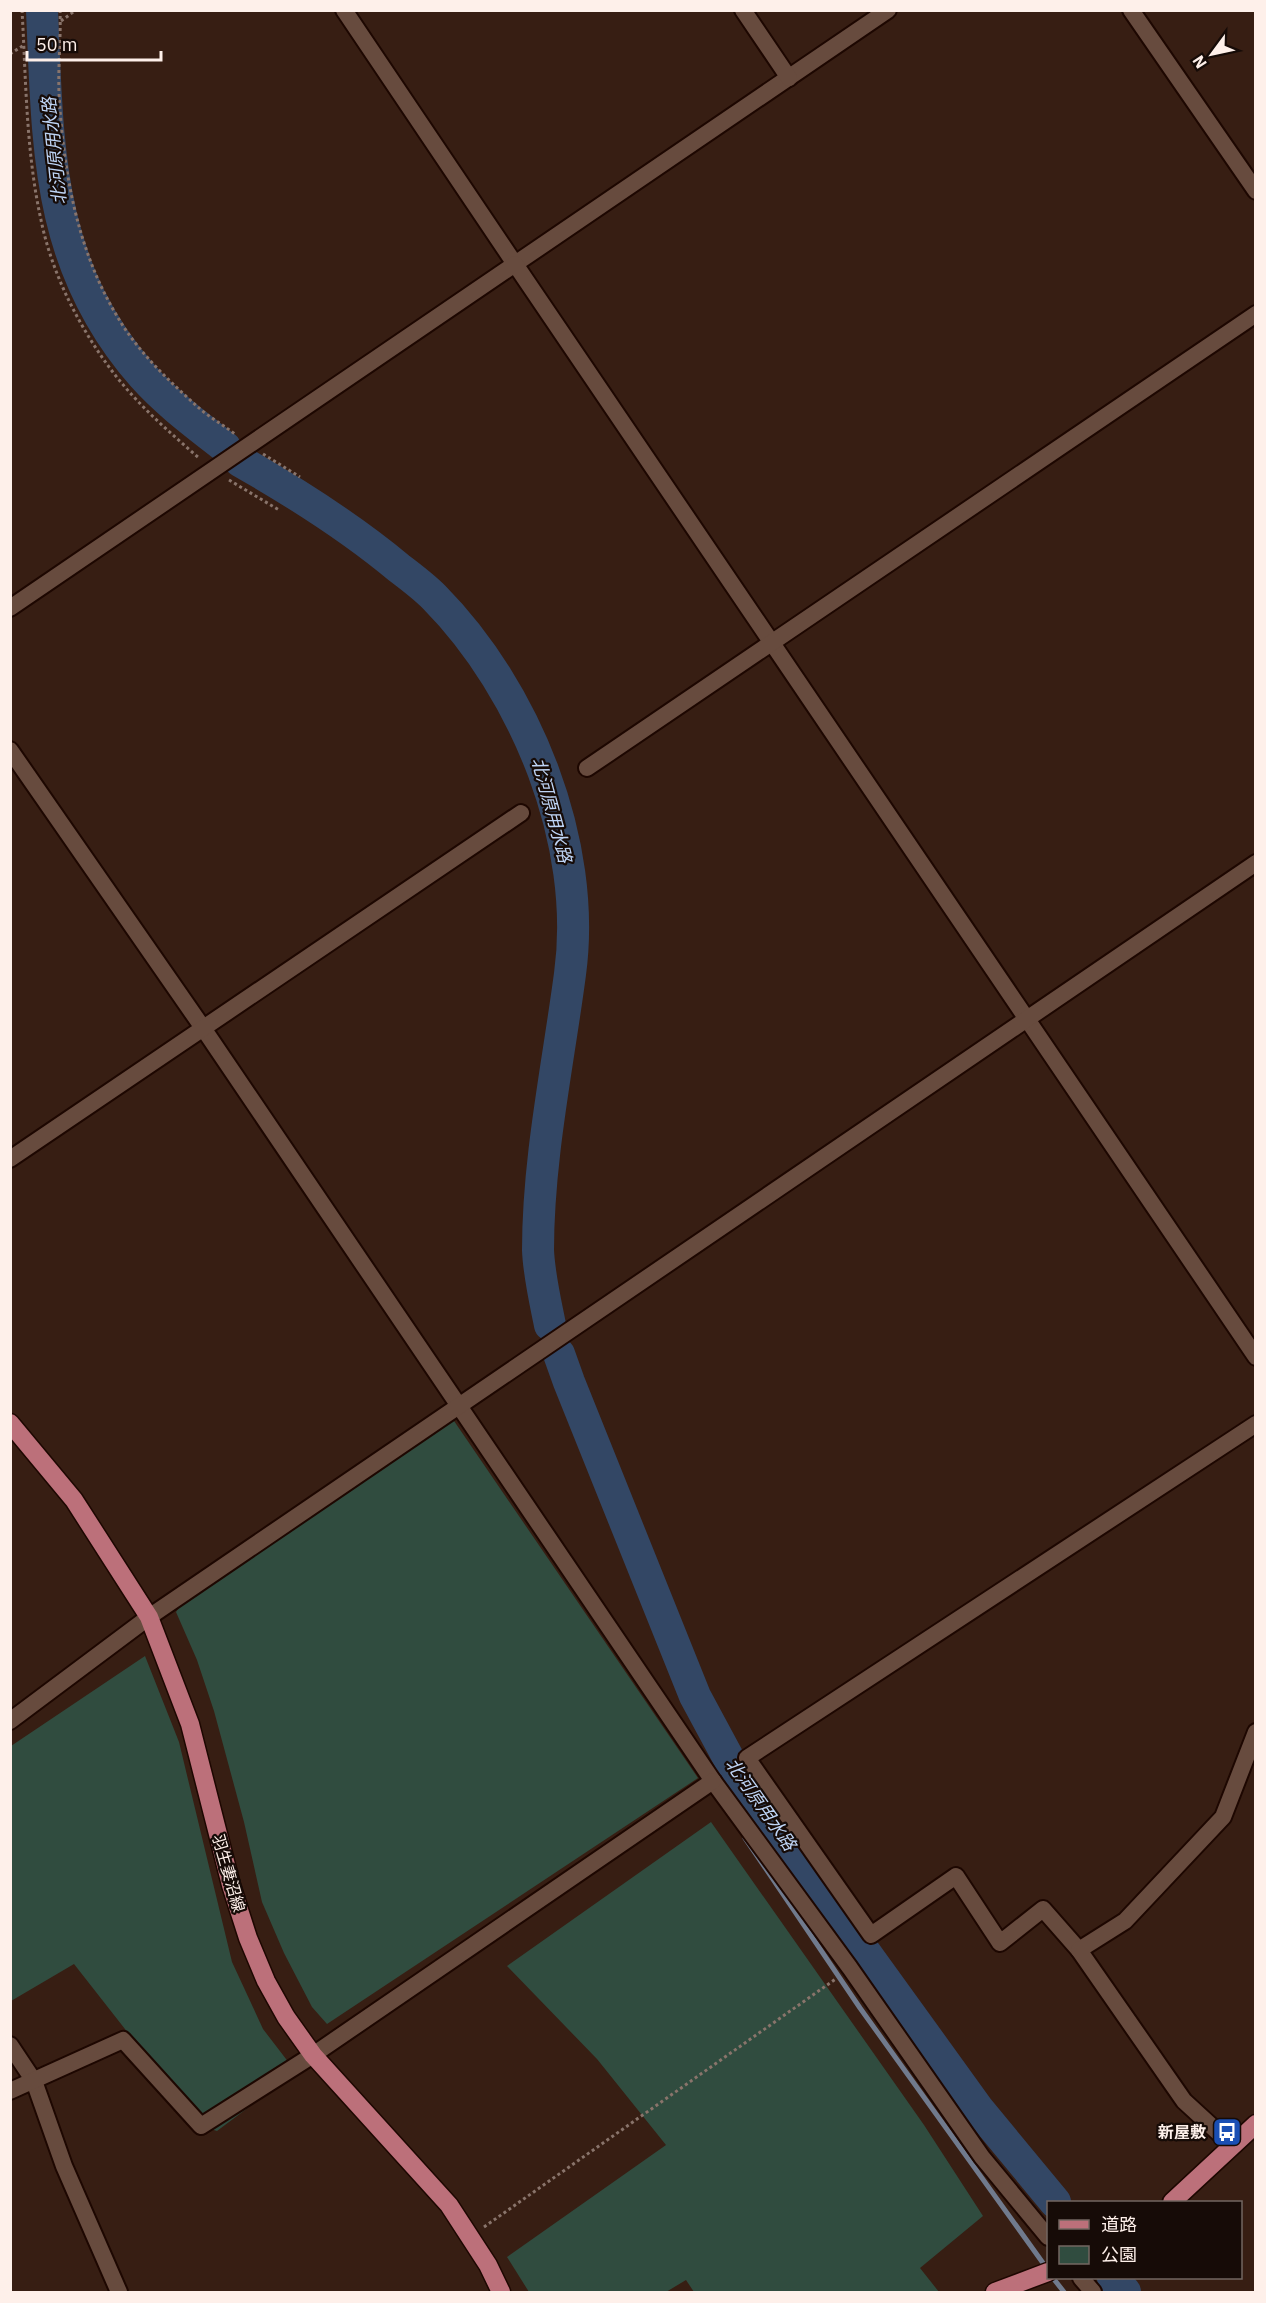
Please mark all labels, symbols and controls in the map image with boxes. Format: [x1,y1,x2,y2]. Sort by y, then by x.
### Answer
scale bar [27,24,160,62]
north arrow [1182,24,1242,84]
text: 50 m [36,33,78,56]
text: N [1188,52,1211,72]
water label: 北河原用水路 [37,94,71,206]
water label: 北河原用水路 [527,755,578,867]
water label: 北河原用水路 [721,1753,803,1856]
street label: 羽生妻沼線 [208,1832,250,1914]
bus stop icon: 新屋敷 [1211,2116,1243,2148]
place label: 新屋敷 [1158,2122,1206,2142]
legend [1047,2201,1242,2279]
text: 道路 [1101,2213,1137,2236]
text: 公園 [1101,2243,1137,2266]

